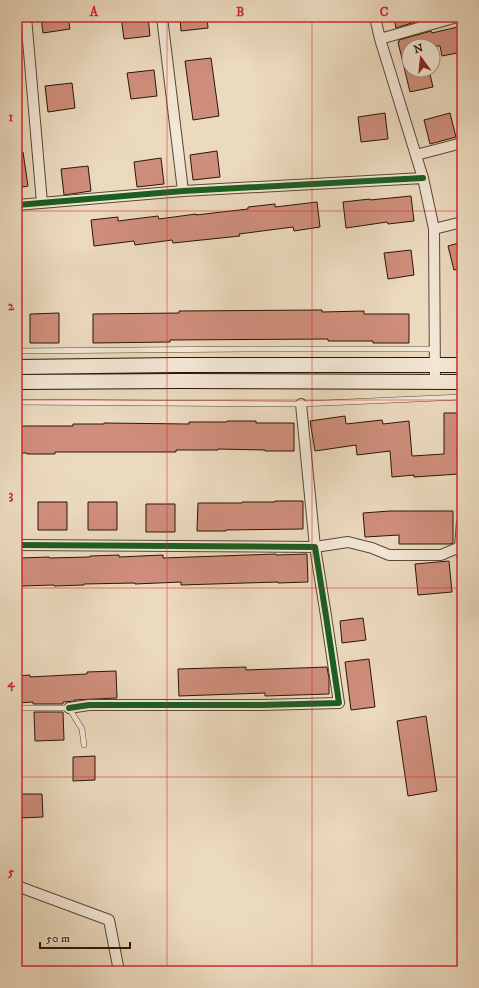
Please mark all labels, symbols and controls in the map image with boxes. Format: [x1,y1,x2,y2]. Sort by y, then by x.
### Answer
text: A [89,4,99,20]
text: B [236,4,244,20]
text: C [380,4,389,20]
north arrow [401,38,441,78]
text: N [412,41,425,57]
text: 1 [9,109,14,125]
text: 2 [8,298,15,314]
text: 3 [9,487,14,503]
text: 4 [6,675,15,692]
text: 5 [7,864,15,880]
scale bar [40,924,130,950]
text: 50 m [46,931,70,946]

